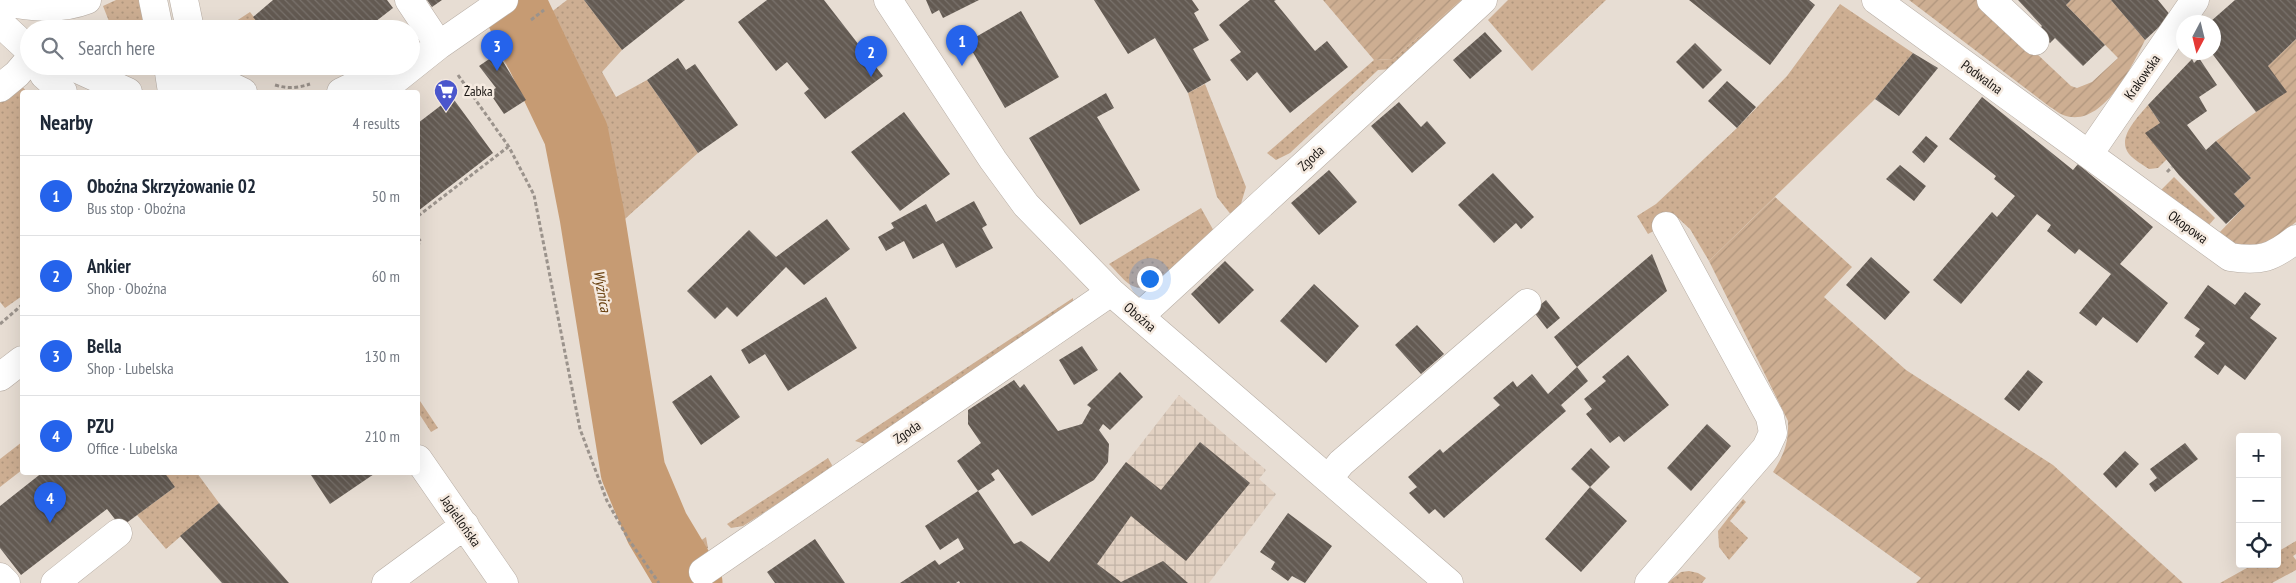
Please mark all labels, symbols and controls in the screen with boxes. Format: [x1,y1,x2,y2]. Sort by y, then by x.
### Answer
north arrow [2176,15,2221,60]
search box [20,20,420,75]
pin: 1 [946,25,978,66]
pin: 3 [481,30,513,71]
icon: search [38,34,66,62]
text: Search here [78,36,155,60]
pin: 2 [855,36,887,77]
street label: Krakowska [2120,51,2164,103]
street label: Podwalna [1958,56,2006,98]
supermarket icon: Żabka [433,78,459,112]
place label: Żabka [464,82,493,100]
text: Nearby [40,109,93,136]
text: 4 results [353,113,400,133]
street label: Zgoda [1294,141,1328,175]
text: Oboźna Skrzyżowanie 02 [87,174,256,198]
text: 1 [52,186,60,206]
text: 50 m [372,186,400,206]
text: Bus stop · Oboźna [87,198,186,218]
street label: Okopowa [2165,207,2211,247]
text: Ankier [87,254,131,278]
text: 2 [52,266,60,286]
text: 60 m [372,266,400,286]
your location [1137,266,1163,292]
water label: Wyżnica [589,269,616,314]
text: Shop · Oboźna [87,278,167,298]
street label: Oboźna [1120,298,1160,336]
text: Bella [87,334,122,358]
text: 3 [52,346,60,366]
text: 130 m [365,346,400,366]
text: Shop · Lubelska [87,358,174,378]
text: PZU [87,414,114,438]
street label: Zgoda [890,416,924,448]
text: 4 [52,426,60,446]
text: 210 m [365,426,400,446]
map controls [2236,433,2281,568]
button: + [2236,433,2281,478]
text: Office · Lubelska [87,438,178,458]
button: − [2236,478,2281,523]
pin: 4 [34,482,66,523]
street label: Jagiellońska [436,491,485,550]
button: locate [2236,523,2281,568]

